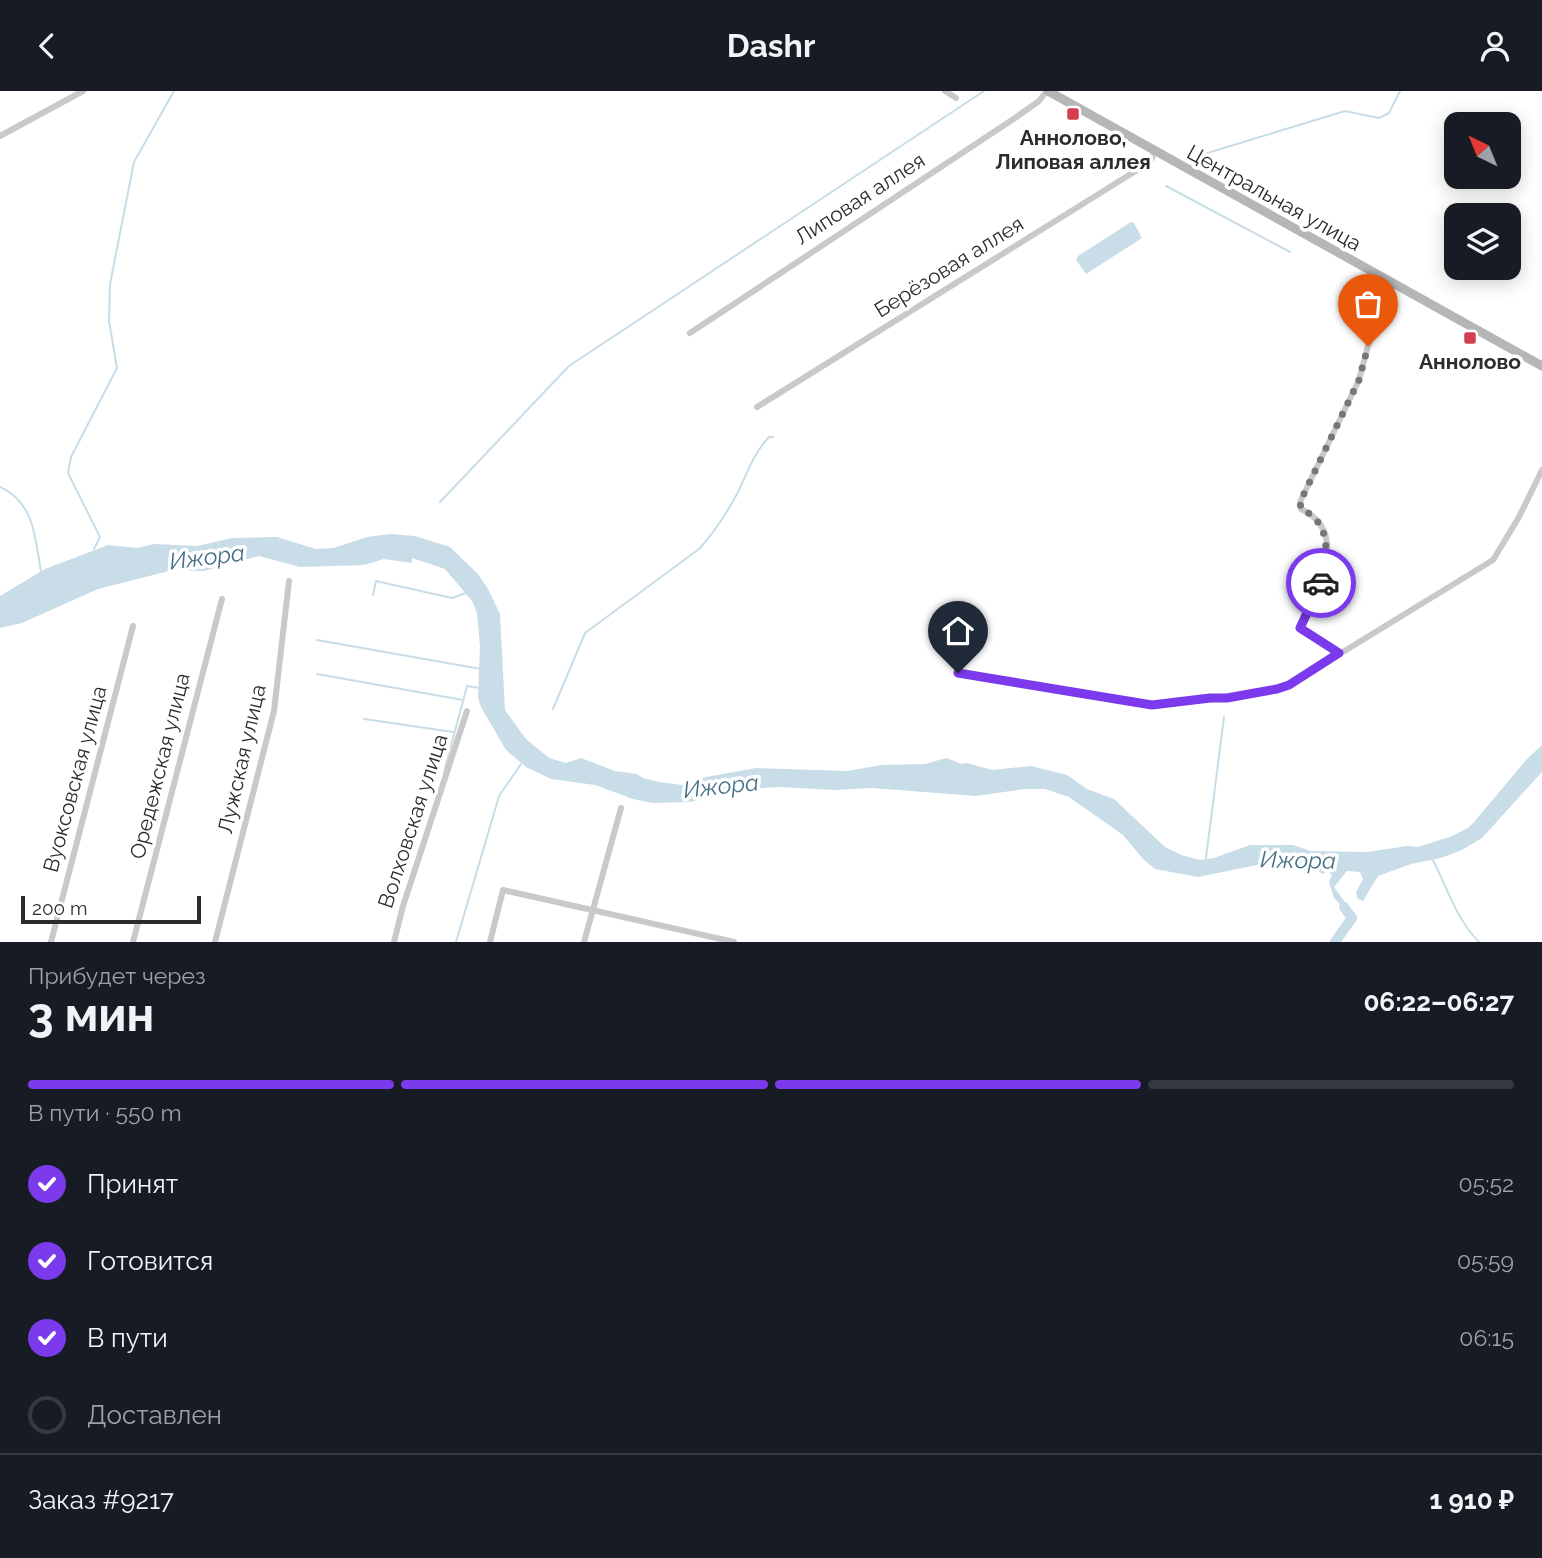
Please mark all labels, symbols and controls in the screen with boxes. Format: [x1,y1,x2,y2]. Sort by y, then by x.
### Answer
icon: back [28,27,66,65]
text: Dashr [727,27,815,64]
icon: person [1476,27,1514,65]
marker: Аннолово, Липовая аллея [1065,106,1081,122]
north arrow [1444,112,1521,189]
map controls [1444,112,1521,280]
place label: Аннолово, Липовая аллея [995,125,1151,174]
street label: Центральная улица [1183,139,1366,256]
street label: Липовая аллея [790,147,929,250]
button: layers [1444,203,1521,280]
street label: Берёзовая аллея [870,211,1028,322]
pin [1338,274,1398,346]
icon: bag [1349,285,1387,323]
marker: Аннолово [1462,330,1478,346]
place label: Аннолово [1419,349,1521,374]
water label: Ижора [168,538,246,575]
courier [1286,548,1356,618]
icon: car [1302,564,1340,602]
pin [928,601,988,673]
icon: home [939,612,977,650]
street label: Оредежская улица [124,670,195,862]
street label: Лужская улица [212,682,271,836]
street label: Вуоксовская улица [38,683,111,875]
street label: Волховская улица [373,731,452,911]
water label: Ижора [682,768,760,803]
water label: Ижора [1260,845,1336,874]
scale bar [21,893,201,925]
text: 200 m [32,897,87,919]
text: Прибудет через [28,962,206,989]
text: 06:22–06:27 [1363,987,1514,1017]
text: 3 мин [28,988,154,1042]
text: В пути · 550 m [28,1099,182,1126]
icon: check [28,1165,66,1203]
text: Принят [87,1169,178,1199]
text: 05:52 [1459,1170,1514,1197]
icon: check [28,1242,66,1280]
text: Готовится [87,1246,213,1276]
text: 05:59 [1457,1247,1514,1274]
icon: check [28,1319,66,1357]
text: В пути [87,1323,168,1353]
text: 06:15 [1459,1324,1514,1351]
text: Доставлен [87,1400,222,1430]
text: Заказ #9217 [28,1485,174,1515]
text: 1 910 ₽ [1429,1485,1514,1515]

